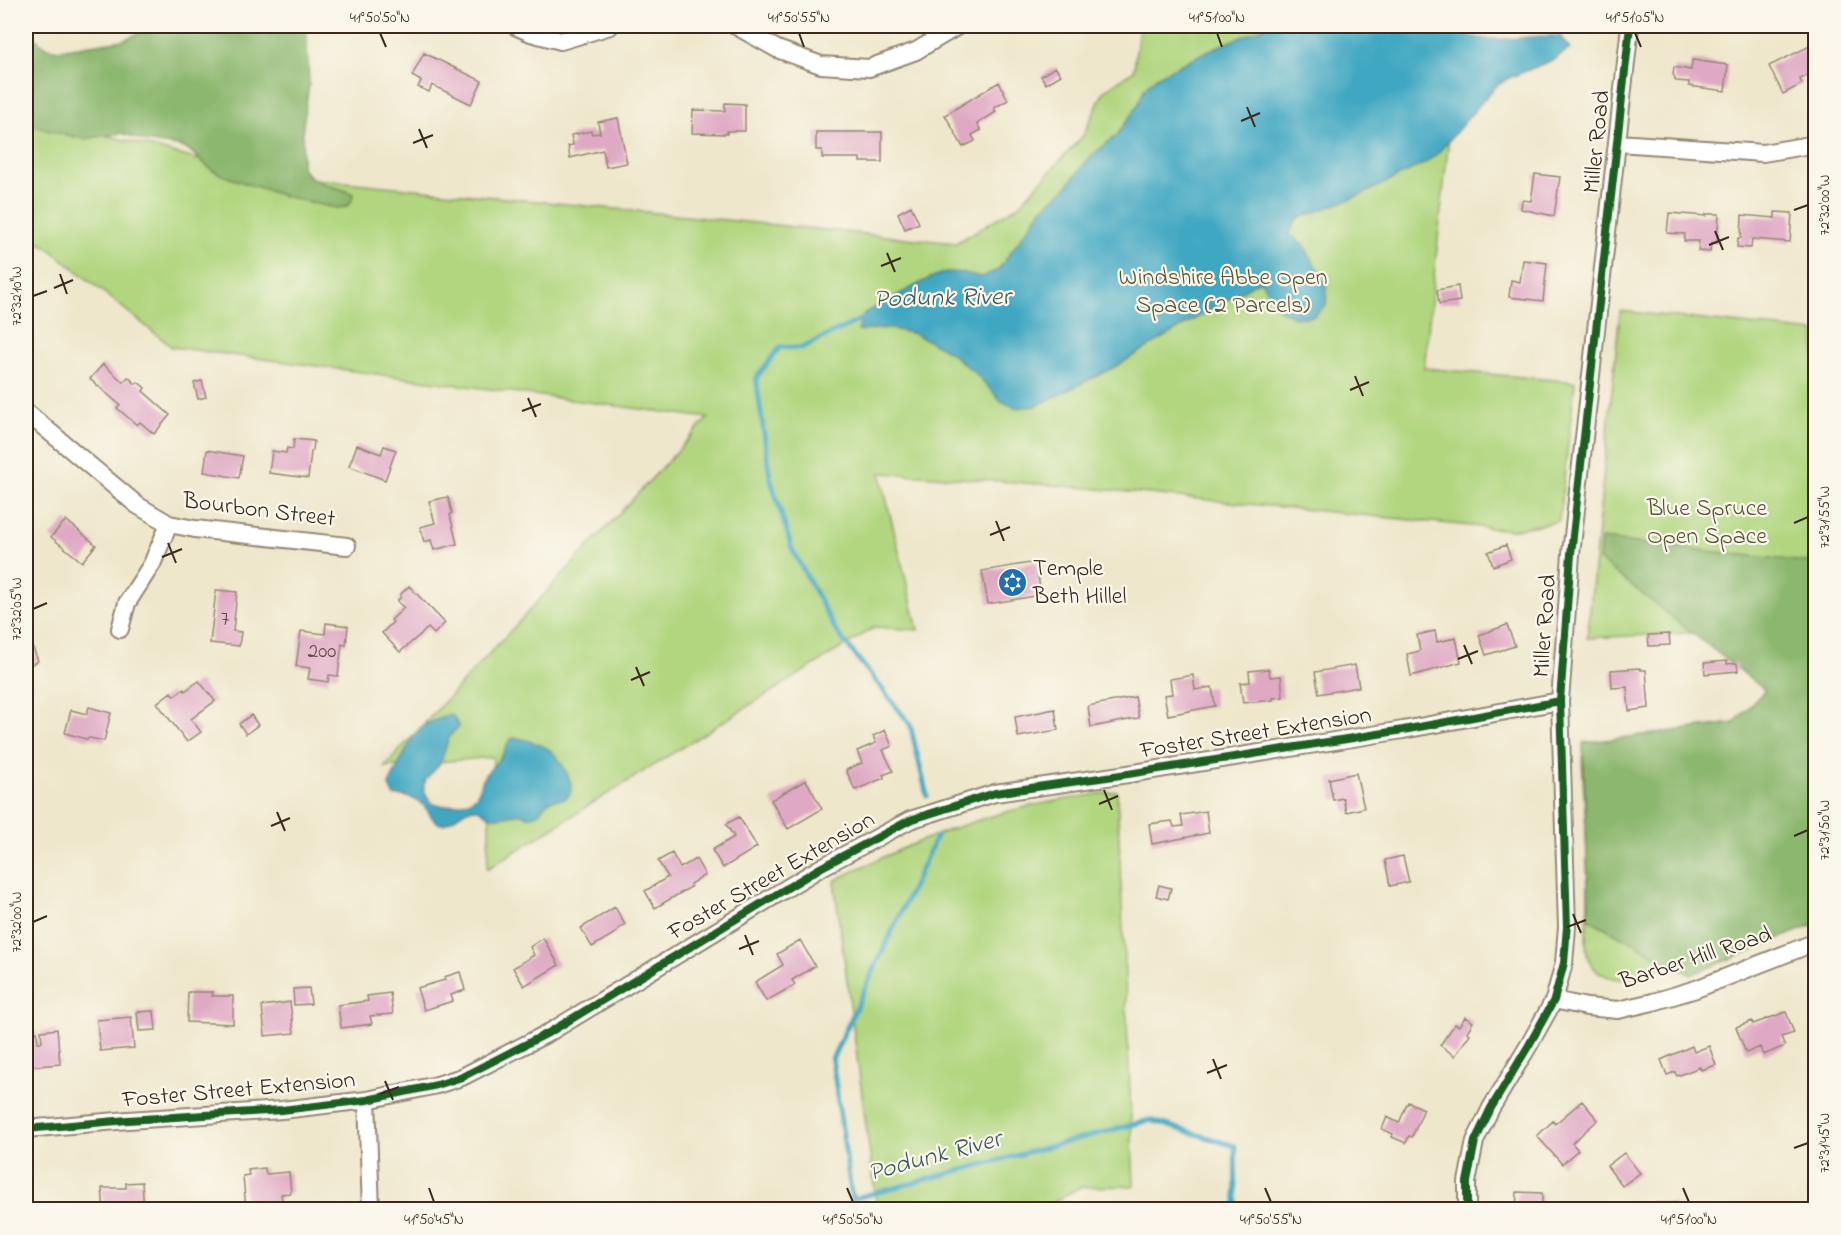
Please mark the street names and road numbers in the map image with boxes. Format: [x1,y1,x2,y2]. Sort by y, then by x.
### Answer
street label: Miller Road [1575,88,1621,195]
street label: Bourbon Street [180,484,337,538]
street label: Miller Road [1525,573,1567,679]
street label: Foster Street Extension [1137,698,1374,770]
street label: Foster Street Extension [661,803,882,951]
street label: Barber Hill Road [1615,918,1777,1000]
street label: Foster Street Extension [120,1063,357,1119]

